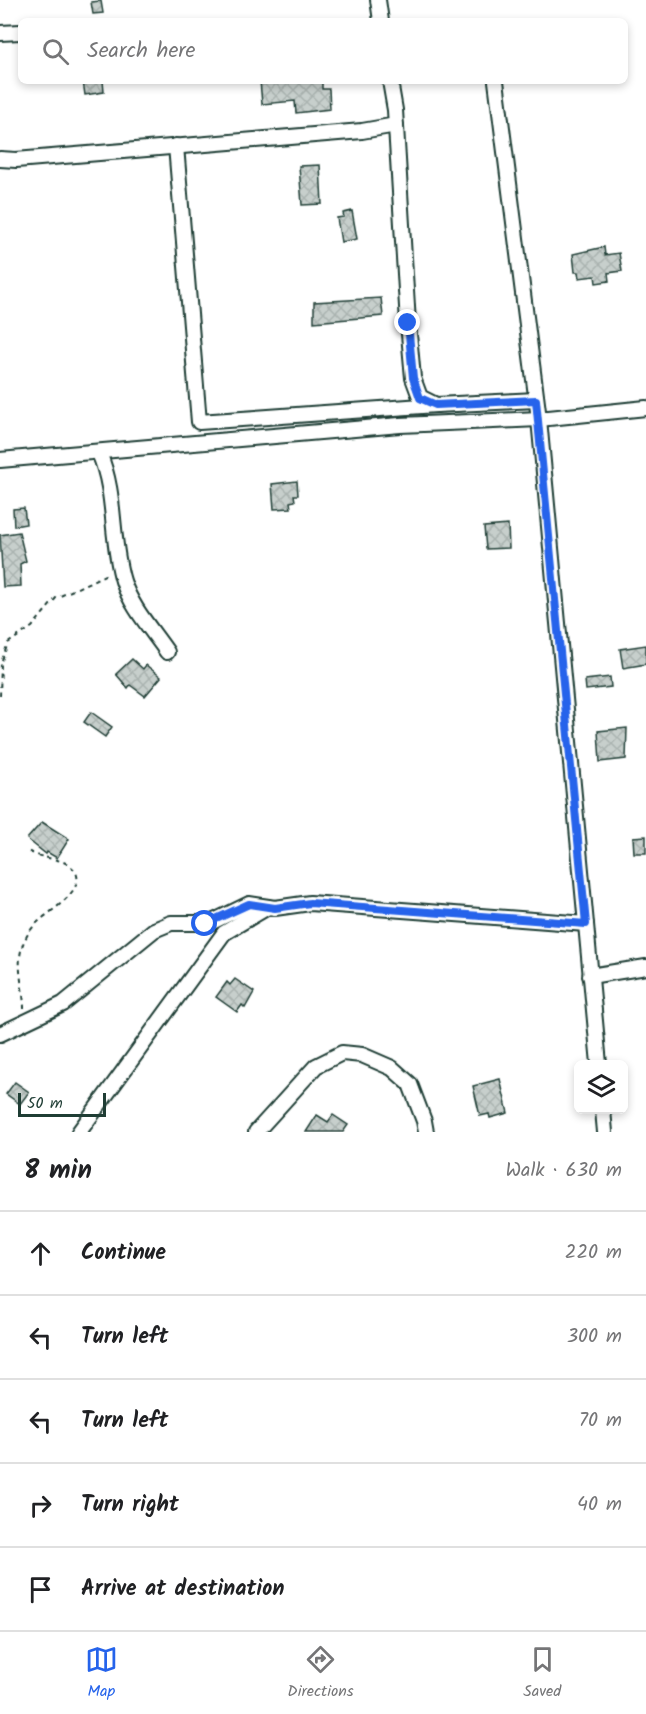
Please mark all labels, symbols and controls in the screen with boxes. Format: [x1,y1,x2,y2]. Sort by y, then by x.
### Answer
search box [18,18,628,84]
text: Search here [87,34,195,69]
icon: search [39,35,72,68]
route end [394,309,420,335]
route start [191,910,217,936]
map controls [574,1060,628,1114]
button: layers [574,1060,628,1114]
scale bar [18,1090,106,1118]
text: 50 m [27,1091,63,1116]
text: 8 min [24,1150,92,1192]
text: Walk · 630 m [505,1155,622,1187]
text: Continue [81,1236,166,1271]
icon: ahead [24,1237,57,1270]
text: 220 m [565,1237,622,1269]
text: Turn left [81,1320,168,1355]
icon: left [24,1321,57,1354]
text: 300 m [567,1321,622,1353]
text: Turn left [81,1404,168,1439]
icon: left [24,1405,57,1438]
text: 70 m [579,1405,622,1437]
text: Turn right [81,1488,179,1523]
icon: right [24,1489,57,1522]
text: 40 m [577,1489,622,1521]
text: Arrive at destination [81,1572,284,1607]
icon: arrive [24,1573,57,1606]
tab: Map [85,1643,118,1704]
tab: Directions [287,1643,354,1704]
tab: Saved [523,1643,561,1704]

